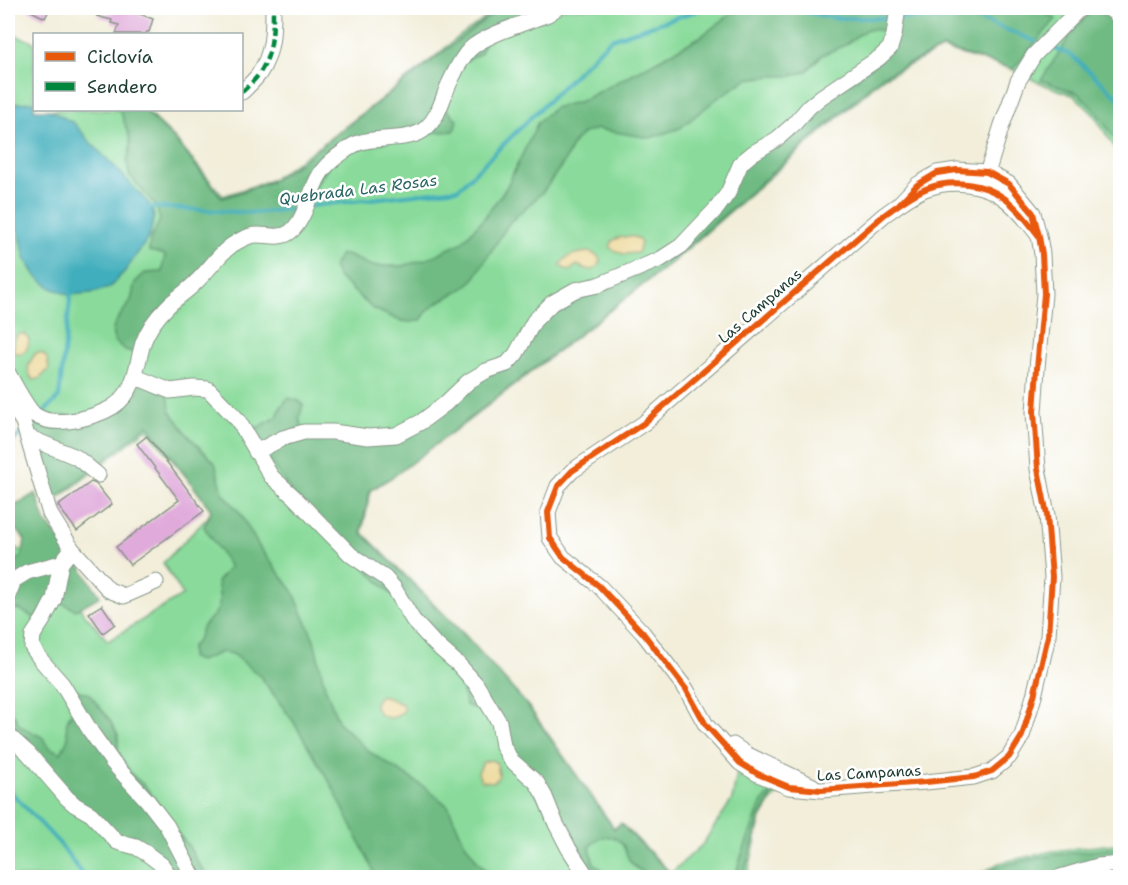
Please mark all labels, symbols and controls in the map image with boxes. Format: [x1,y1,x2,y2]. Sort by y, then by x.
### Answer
legend [33,33,243,111]
text: Ciclovía [87,45,153,69]
text: Sendero [87,75,157,99]
water label: Quebrada Las Rosas [278,169,438,210]
street label: Las Campanas [714,264,806,348]
street label: Las Campanas [816,760,922,786]

